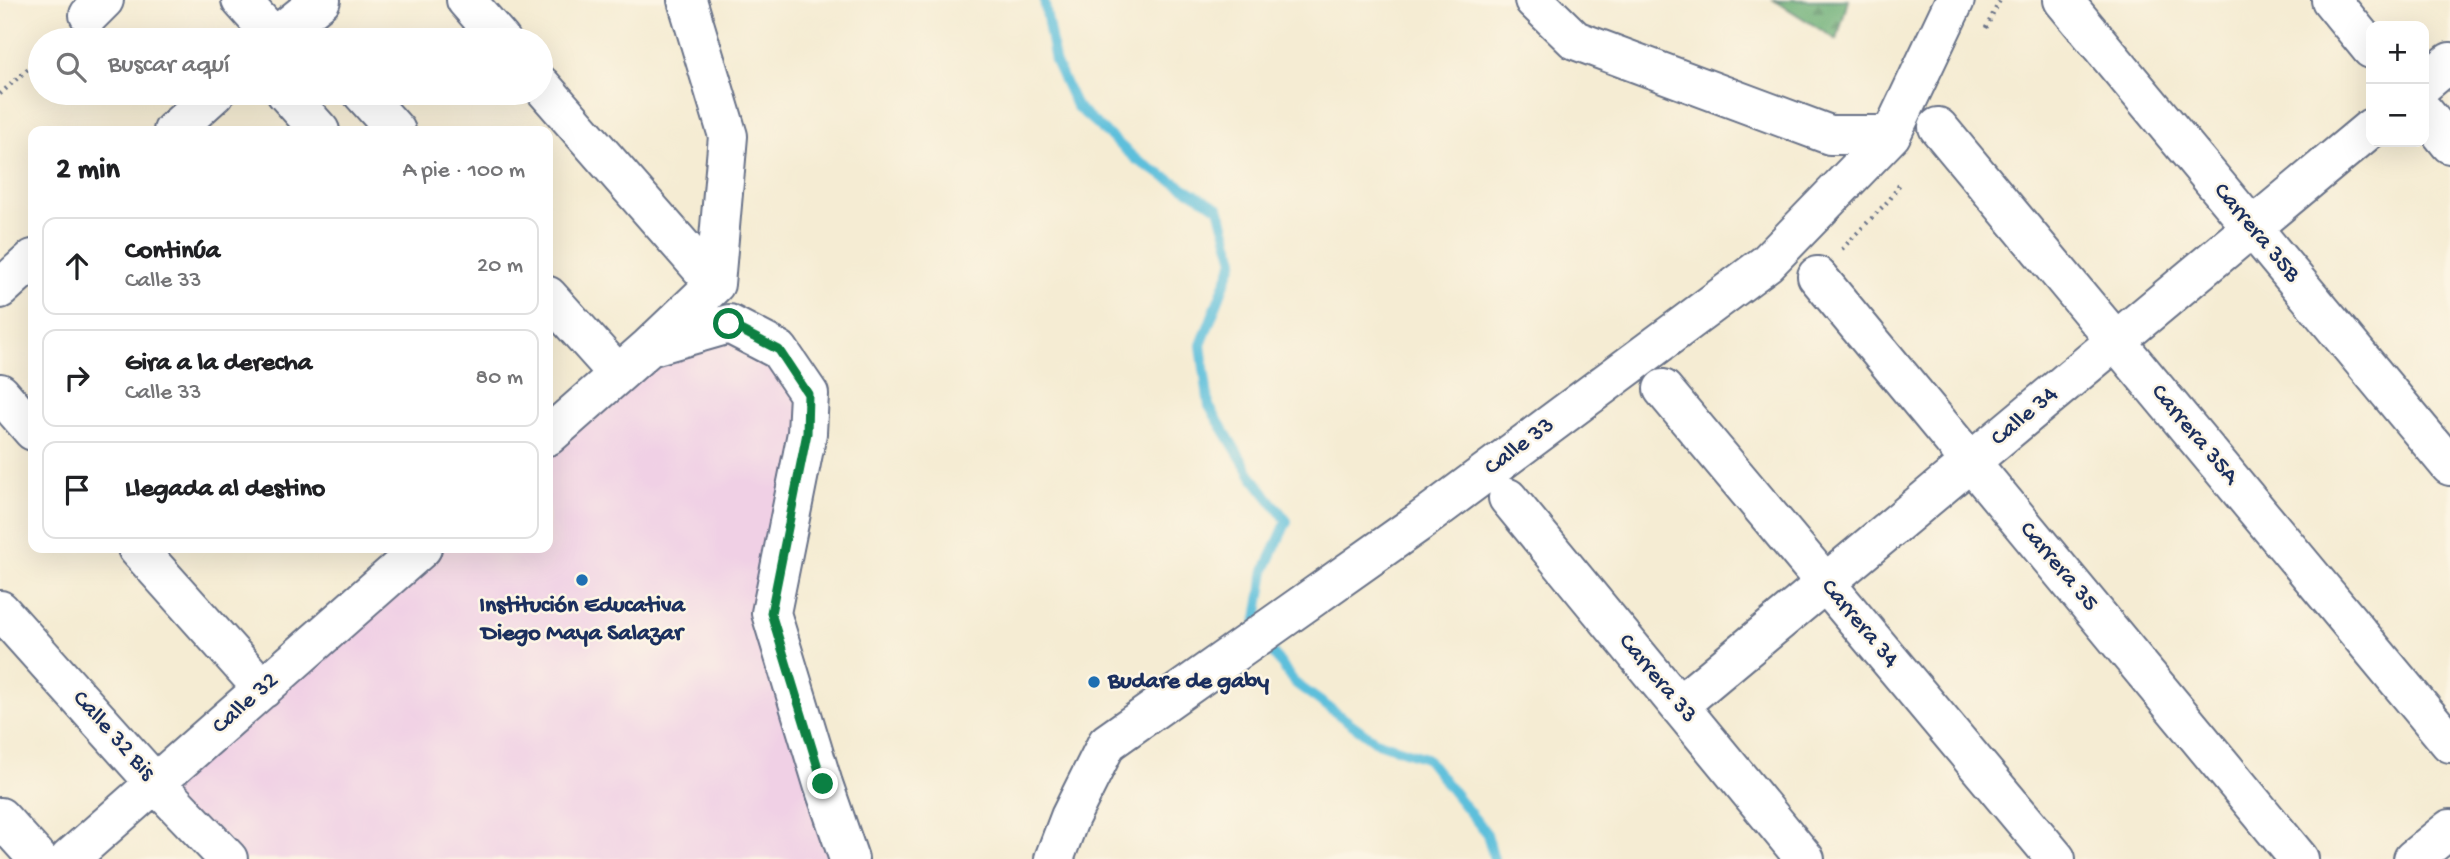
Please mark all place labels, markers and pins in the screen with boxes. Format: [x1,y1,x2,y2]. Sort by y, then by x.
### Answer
marker: Institución Educativa Diego Maya Salazar [574,572,590,588]
place label: Institución Educativa Diego Maya Salazar [479,592,686,649]
place label: Budare de gaby [1107,668,1269,697]
marker: Budare de gaby [1086,674,1102,690]

